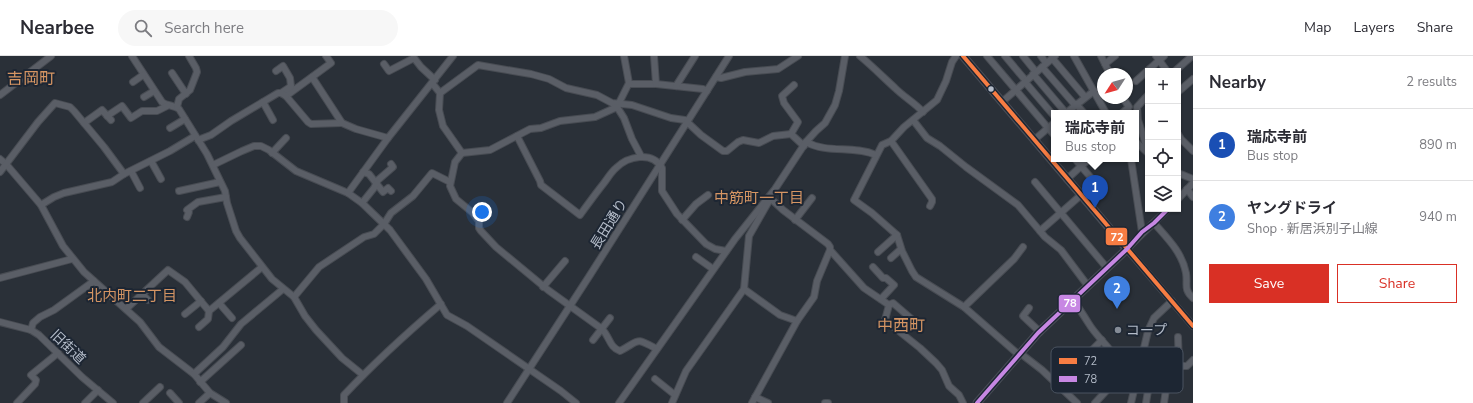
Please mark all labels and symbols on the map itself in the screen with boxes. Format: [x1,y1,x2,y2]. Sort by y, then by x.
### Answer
district label: 吉岡町 [7,68,55,90]
north arrow [1097,68,1133,104]
unlabelled marker [986,84,996,94]
pin: 1 [1082,175,1108,208]
district label: 中筋町一丁目 [714,188,804,208]
street label: 長田通り [586,195,632,253]
your location [472,202,492,222]
line badge: 72 [1105,227,1128,246]
text: 72 [1110,230,1124,245]
pin: 2 [1104,276,1130,309]
district label: 北内町二丁目 [87,286,177,306]
line badge: 78 [1058,294,1081,313]
text: 78 [1063,296,1077,311]
district label: 中西町 [877,315,925,337]
place label: コープ [1126,321,1167,340]
marker: コープ [1113,325,1123,335]
street label: 旧街道 [46,326,90,368]
legend [1051,347,1183,393]
text: 72 [1084,354,1097,369]
text: 78 [1084,372,1098,387]

